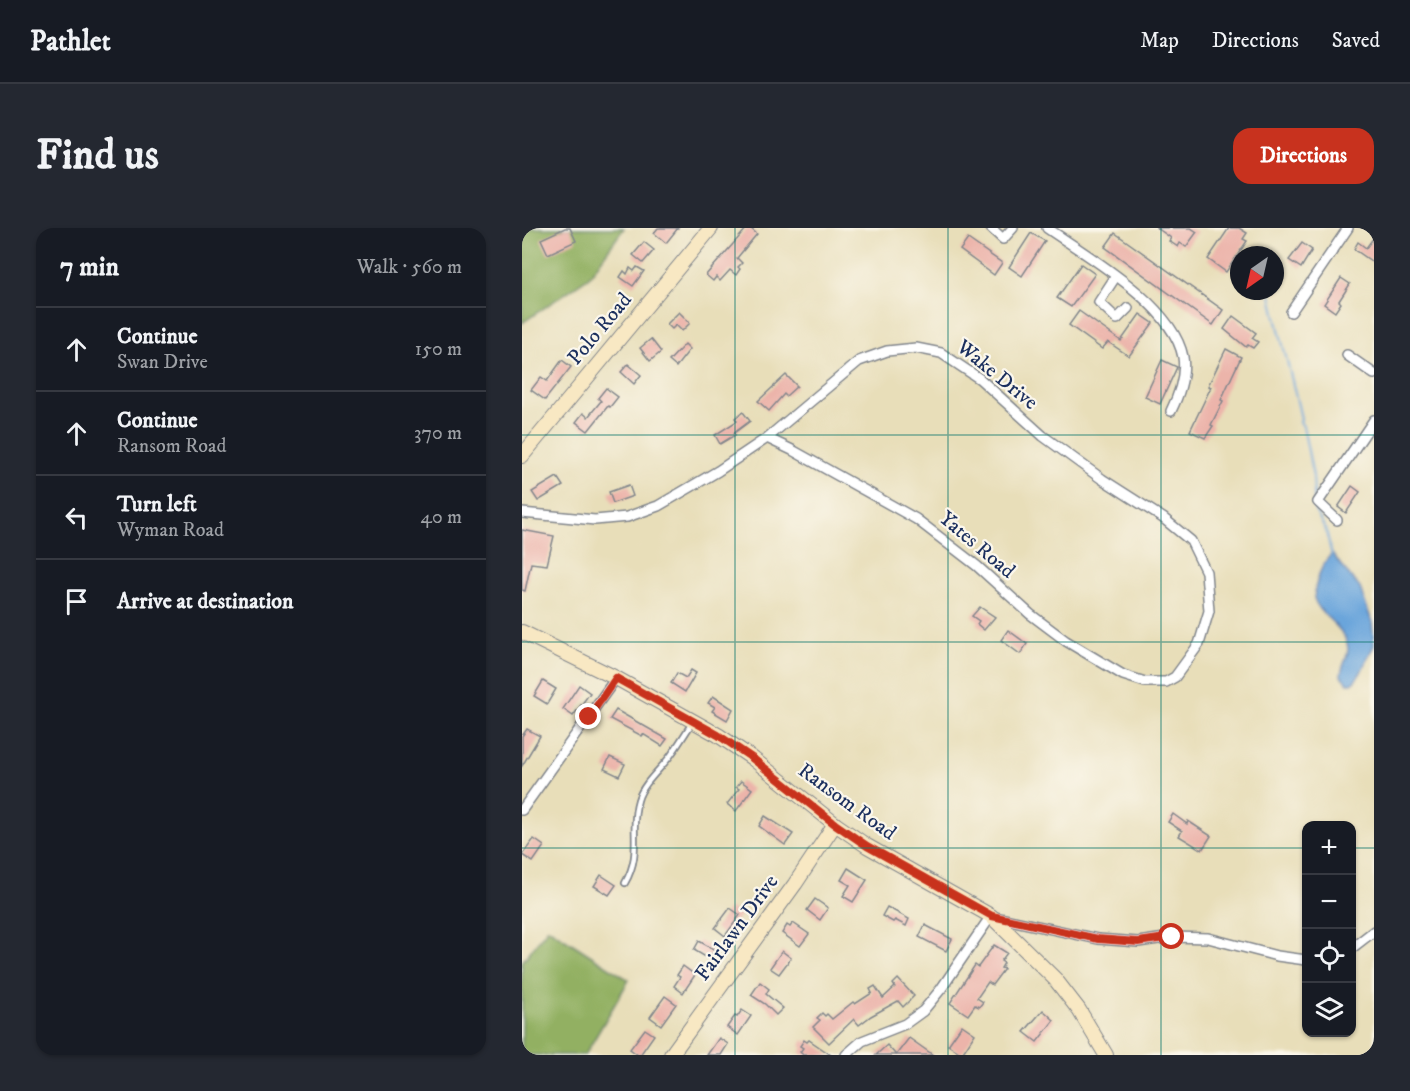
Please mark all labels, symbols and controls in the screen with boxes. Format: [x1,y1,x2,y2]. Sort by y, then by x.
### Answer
text: Pathlet [30,24,111,59]
text: Map [1140,28,1179,54]
text: Directions [1212,28,1299,54]
text: Saved [1332,28,1380,54]
button: Directions [1233,128,1374,184]
text: Find us [36,130,159,182]
north arrow [1230,246,1284,300]
text: 7 min [60,251,119,284]
text: Walk · 560 m [357,255,462,280]
street label: Polo Road [562,287,638,370]
text: Continue [117,323,198,350]
icon: ahead [60,333,93,366]
street label: Wake Drive [950,334,1043,416]
text: 150 m [415,337,462,362]
text: Swan Drive [117,350,208,375]
text: Continue [117,407,198,434]
icon: ahead [60,417,93,450]
text: 370 m [414,421,462,446]
text: Ransom Road [117,434,226,459]
text: Turn left [117,491,197,518]
icon: left [60,501,93,534]
text: 40 m [420,505,462,530]
street label: Yates Road [934,506,1021,585]
text: Wyman Road [117,518,224,543]
icon: arrive [60,585,93,618]
text: Arrive at destination [117,588,294,615]
route end [575,703,601,729]
street label: Ransom Road [793,758,902,847]
map controls [1302,821,1356,1037]
button: + [1302,821,1356,875]
street label: Fairlawn Drive [690,870,784,986]
button: − [1302,875,1356,929]
route start [1158,923,1184,949]
button: locate [1302,929,1356,983]
button: layers [1302,983,1356,1037]

